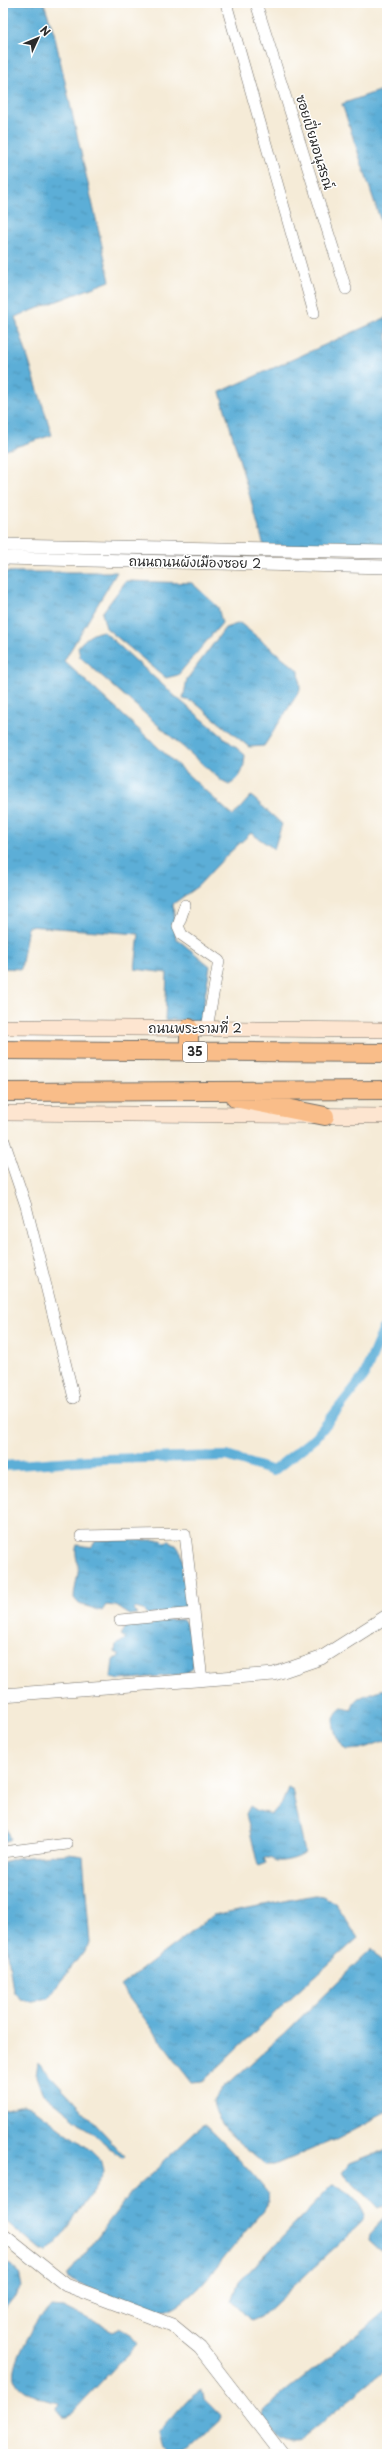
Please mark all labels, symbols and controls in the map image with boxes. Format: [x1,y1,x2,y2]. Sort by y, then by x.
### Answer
north arrow [18,18,58,58]
text: N [36,22,55,40]
street label: ซอยเปี่ยมอนุสรณ์ [291,91,342,193]
street label: ถนนถนนผังเมืองซอย 2 [129,551,261,572]
street label: ถนนพระรามที่ 2 [148,1015,242,1037]
road number: 35 [183,1042,207,1062]

